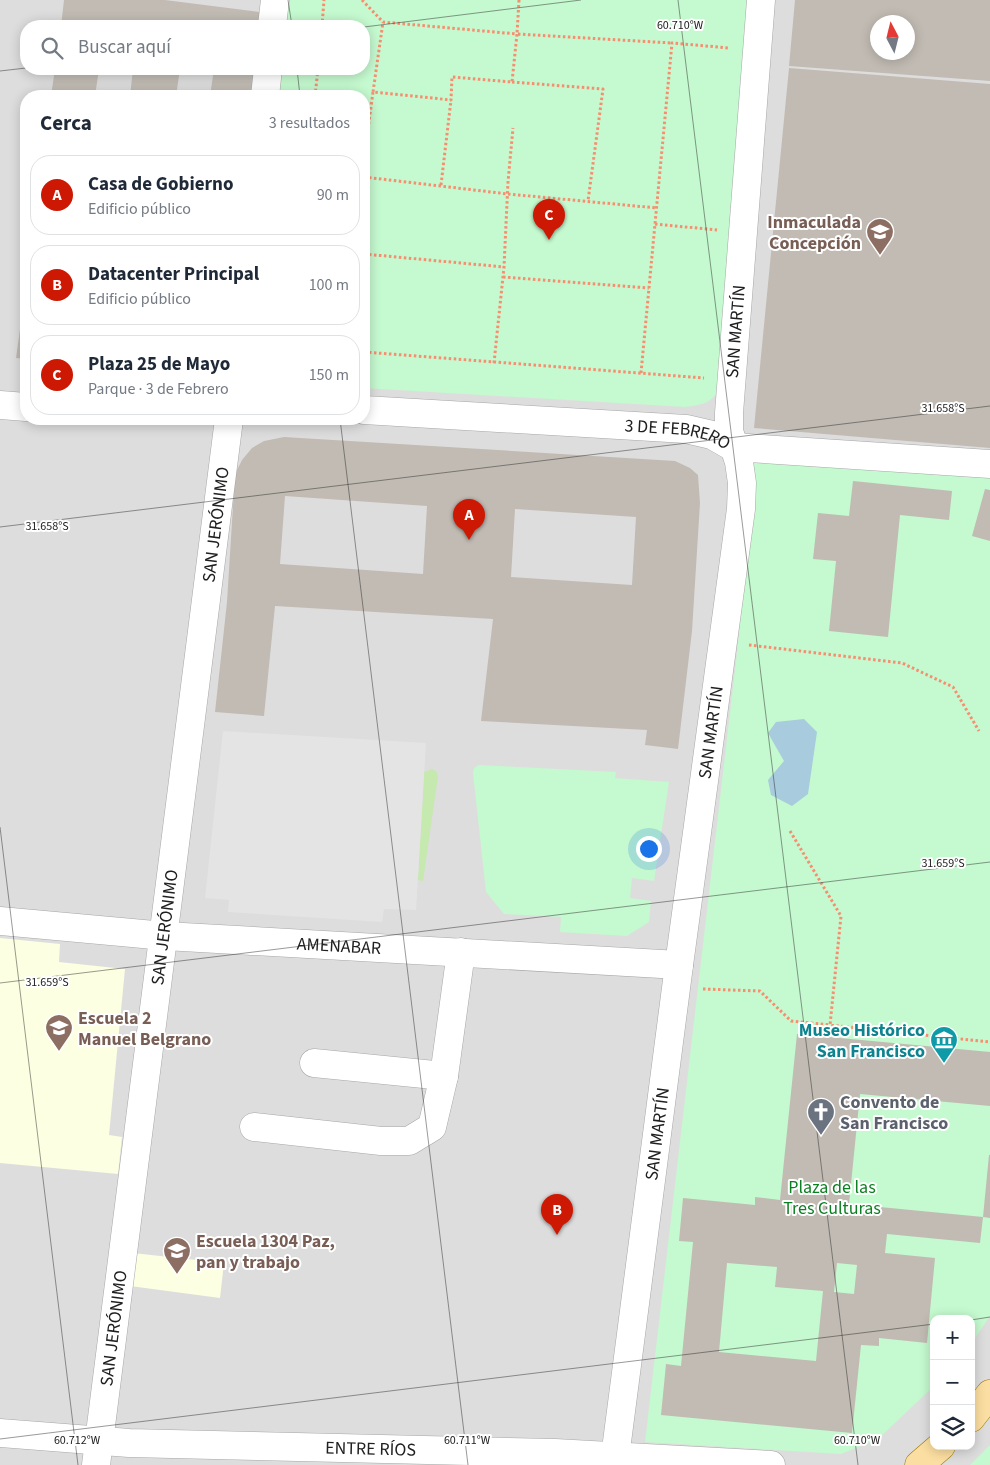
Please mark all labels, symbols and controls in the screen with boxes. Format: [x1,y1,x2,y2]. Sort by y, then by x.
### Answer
north arrow [870,15,915,60]
text: 60.710°W [657,17,704,34]
search box [20,20,370,75]
icon: search [38,34,66,62]
text: Buscar aquí [78,34,171,61]
text: Cerca [40,108,92,138]
text: 3 resultados [269,112,350,134]
text: Casa de Gobierno [88,171,233,198]
text: A [52,184,62,206]
text: 90 m [317,184,349,206]
text: Edificio público [88,198,191,220]
pin: C [533,199,565,240]
place label: Inmaculada Concepción [767,210,861,256]
school or university icon: Inmaculada Concepción [865,217,895,256]
text: Datacenter Principal [88,261,259,288]
text: B [52,274,62,296]
text: 100 m [309,274,349,296]
street label: SAN MARTÍN [720,284,752,379]
text: Edificio público [88,288,191,310]
text: Plaza 25 de Mayo [88,351,230,378]
text: C [52,364,62,386]
text: 150 m [309,364,349,386]
text: Parque · 3 de Febrero [88,378,229,400]
text: 31.658°S [921,400,965,417]
street label: 3 DE FEBRERO [624,413,735,456]
street label: SAN JERÓNIMO [196,465,236,584]
pin: A [453,499,485,540]
text: 31.658°S [25,518,69,535]
street label: SAN MARTÍN [692,684,730,780]
your location [636,836,662,862]
text: 31.659°S [921,855,965,872]
street label: SAN JERÓNIMO [145,868,185,987]
street label: AMENABAR [296,931,382,961]
text: 31.659°S [25,974,69,991]
place label: Escuela 2 Manuel Belgrano [78,1006,211,1052]
school or university icon: Escuela 2 Manuel Belgrano [44,1013,74,1052]
place label: Museo Histórico San Francisco [799,1018,925,1064]
museum icon: Museo Histórico San Francisco [929,1025,959,1064]
street label: SAN MARTÍN [639,1086,676,1182]
place label: Convento de San Francisco [840,1090,948,1136]
church icon: Convento de San Francisco [806,1097,836,1136]
park label: Plaza de las Tres Culturas [783,1175,881,1221]
pin: B [541,1194,573,1235]
place label: Escuela 1304 Paz, pan y trabajo [196,1229,335,1275]
school or university icon: Escuela 1304 Paz, pan y trabajo [162,1236,192,1275]
street label: SAN JERÓNIMO [94,1269,134,1387]
map controls [930,1315,975,1450]
button: + [930,1315,975,1360]
button: − [930,1360,975,1405]
button: layers [930,1405,975,1450]
text: 60.712°W [54,1432,101,1449]
text: 60.711°W [444,1432,491,1449]
text: 60.710°W [834,1432,881,1449]
street label: ENTRE RÍOS [325,1436,416,1463]

